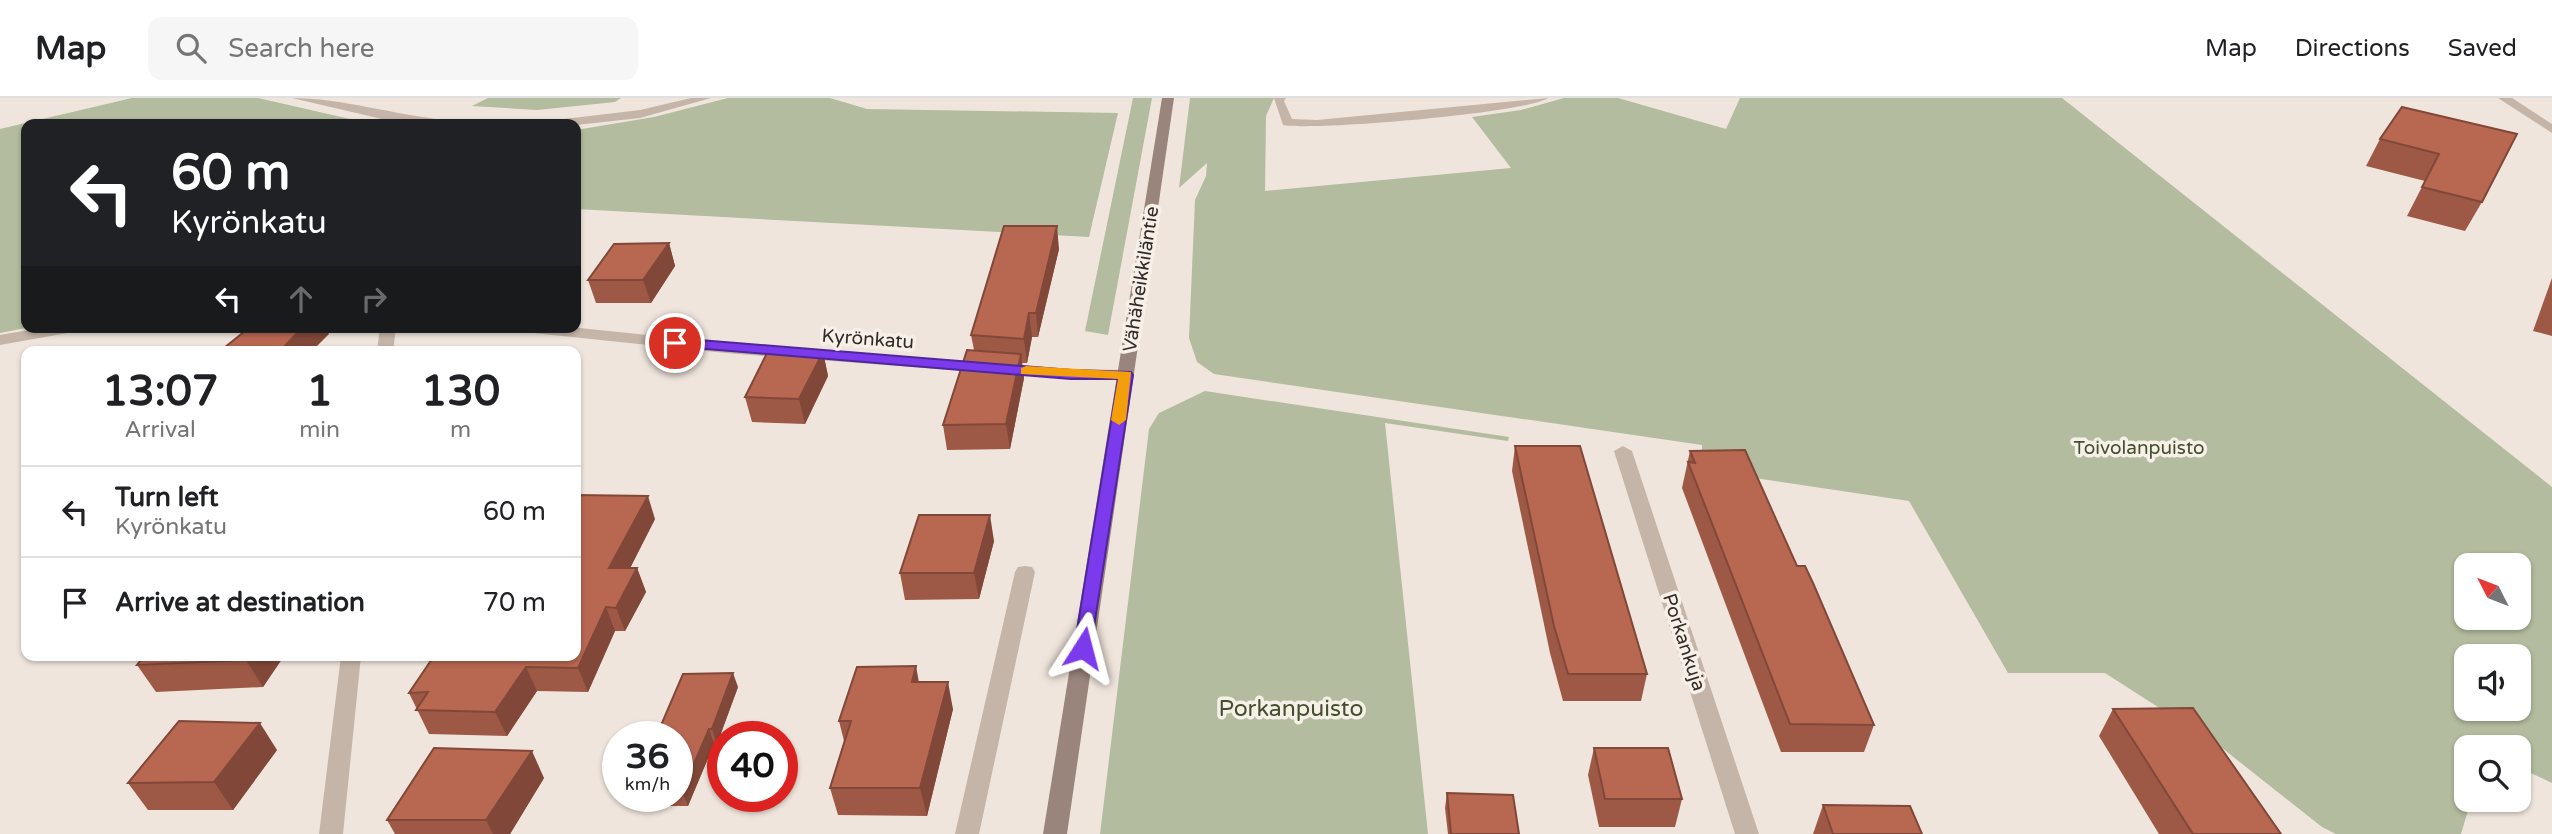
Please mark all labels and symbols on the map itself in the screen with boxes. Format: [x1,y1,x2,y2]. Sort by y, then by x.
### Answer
street label: Vähäheikkiläntie [1119,205,1163,354]
pin [645,313,705,373]
street label: Kyrönkatu [821,325,915,353]
park label: Toivolanpuisto [2073,437,2205,459]
north arrow [2454,553,2530,630]
street label: Porkankuja [1658,591,1710,694]
position arrow [1046,611,1120,685]
park label: Porkanpuisto [1219,695,1363,723]
speed limit sign: 40 [707,721,798,812]

